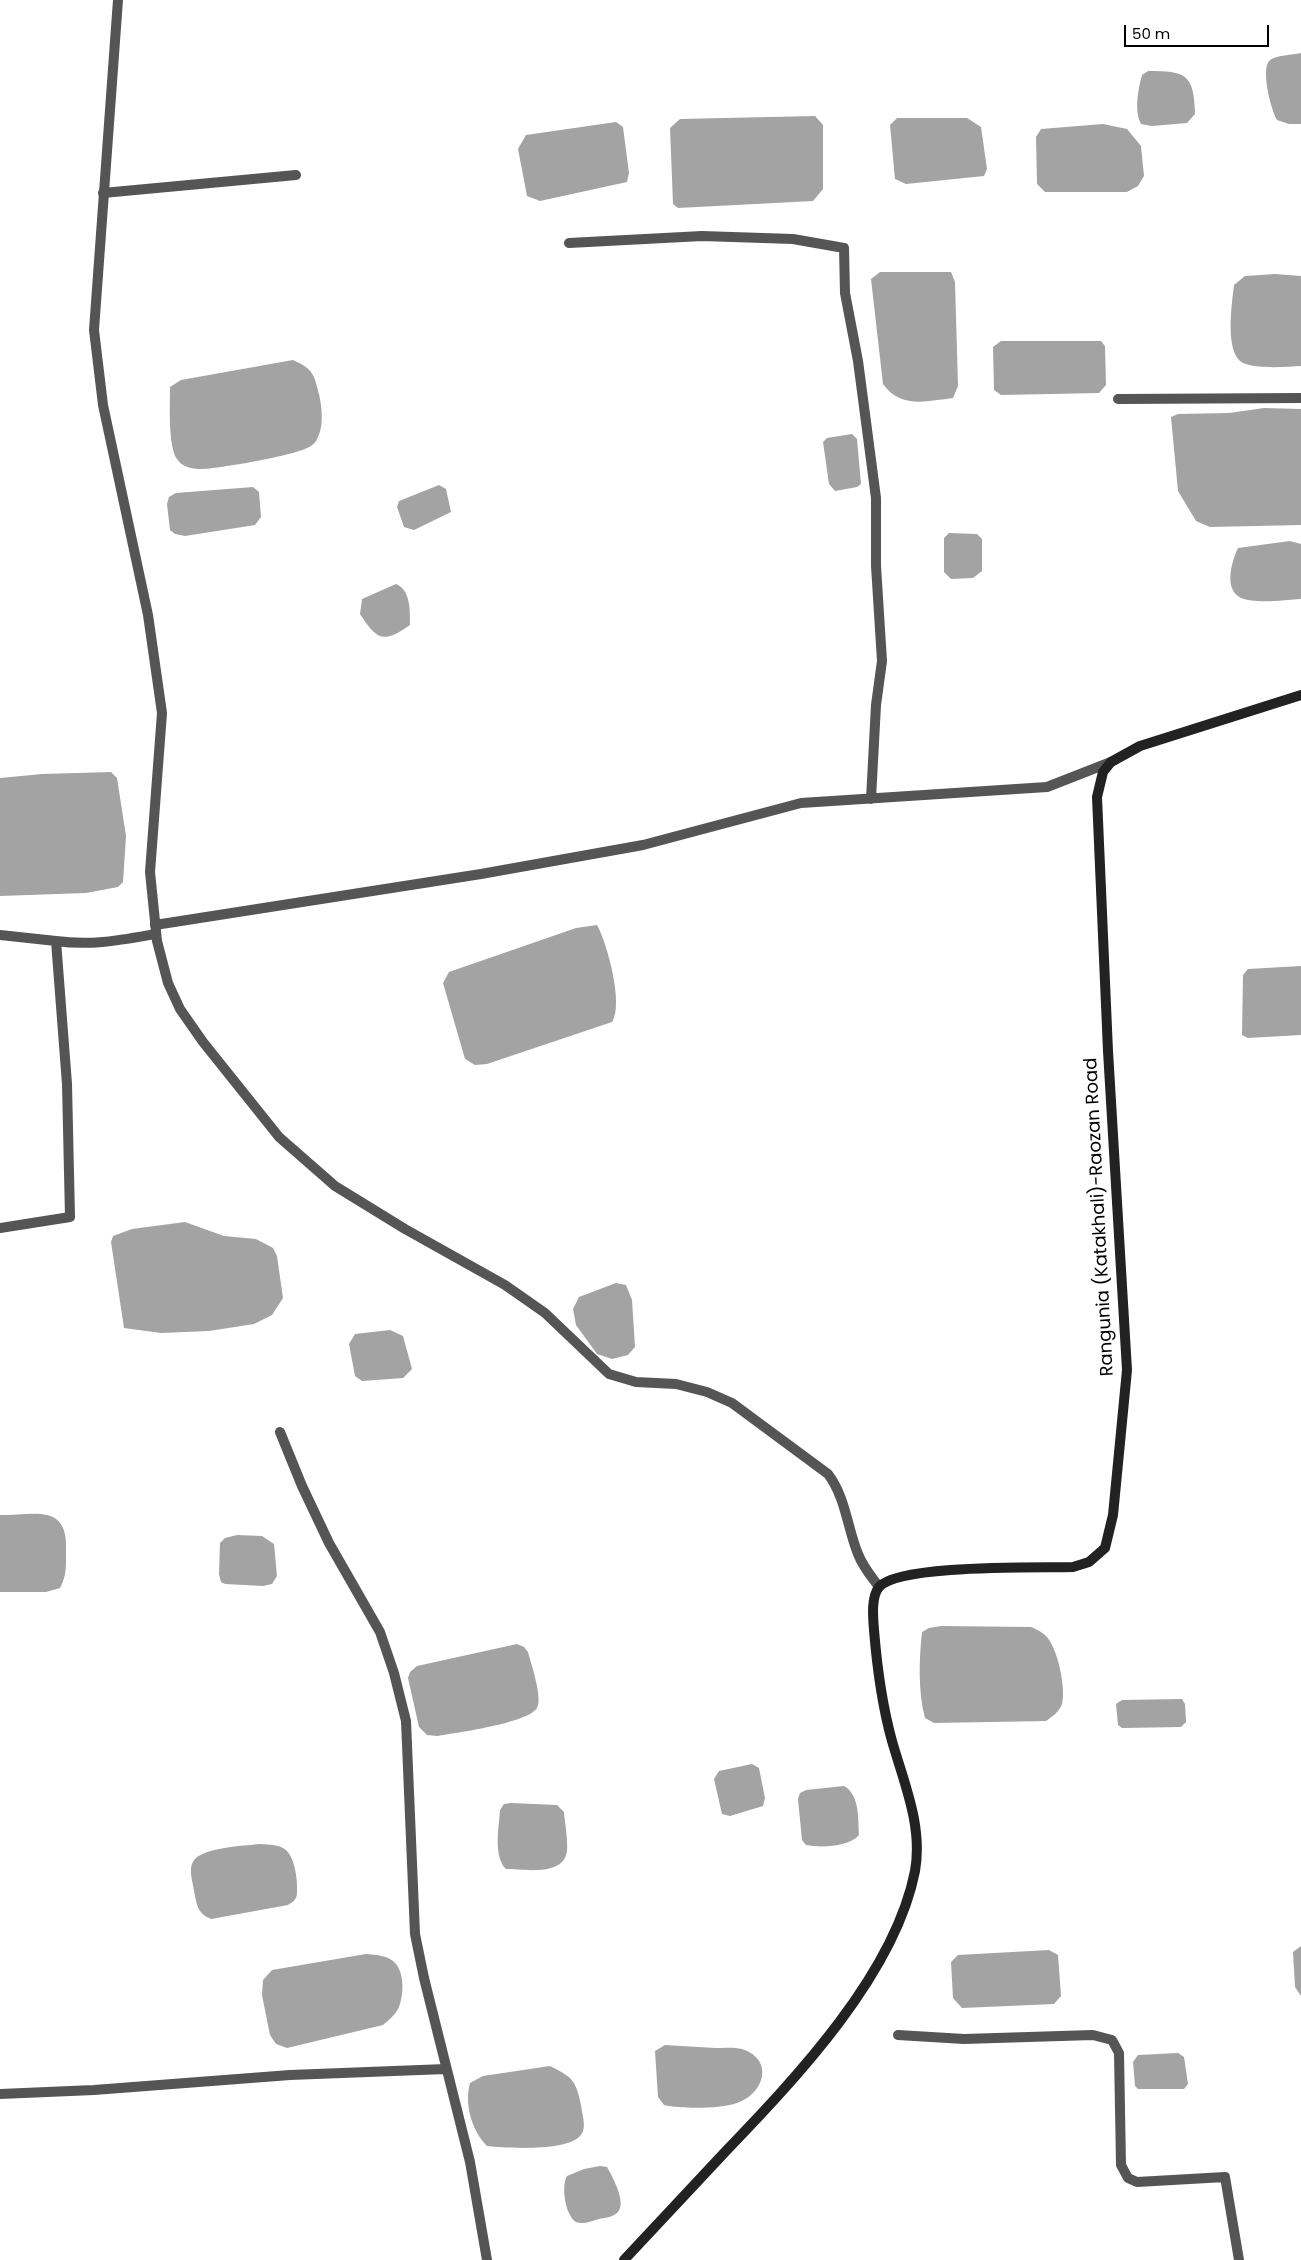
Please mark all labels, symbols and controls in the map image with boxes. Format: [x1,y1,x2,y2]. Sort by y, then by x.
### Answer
scale bar [1126,15,1271,47]
text: 50 m [1132,23,1170,44]
street label: Rangunia (Katakhali)-Raozan Road [1081,1057,1119,1377]

